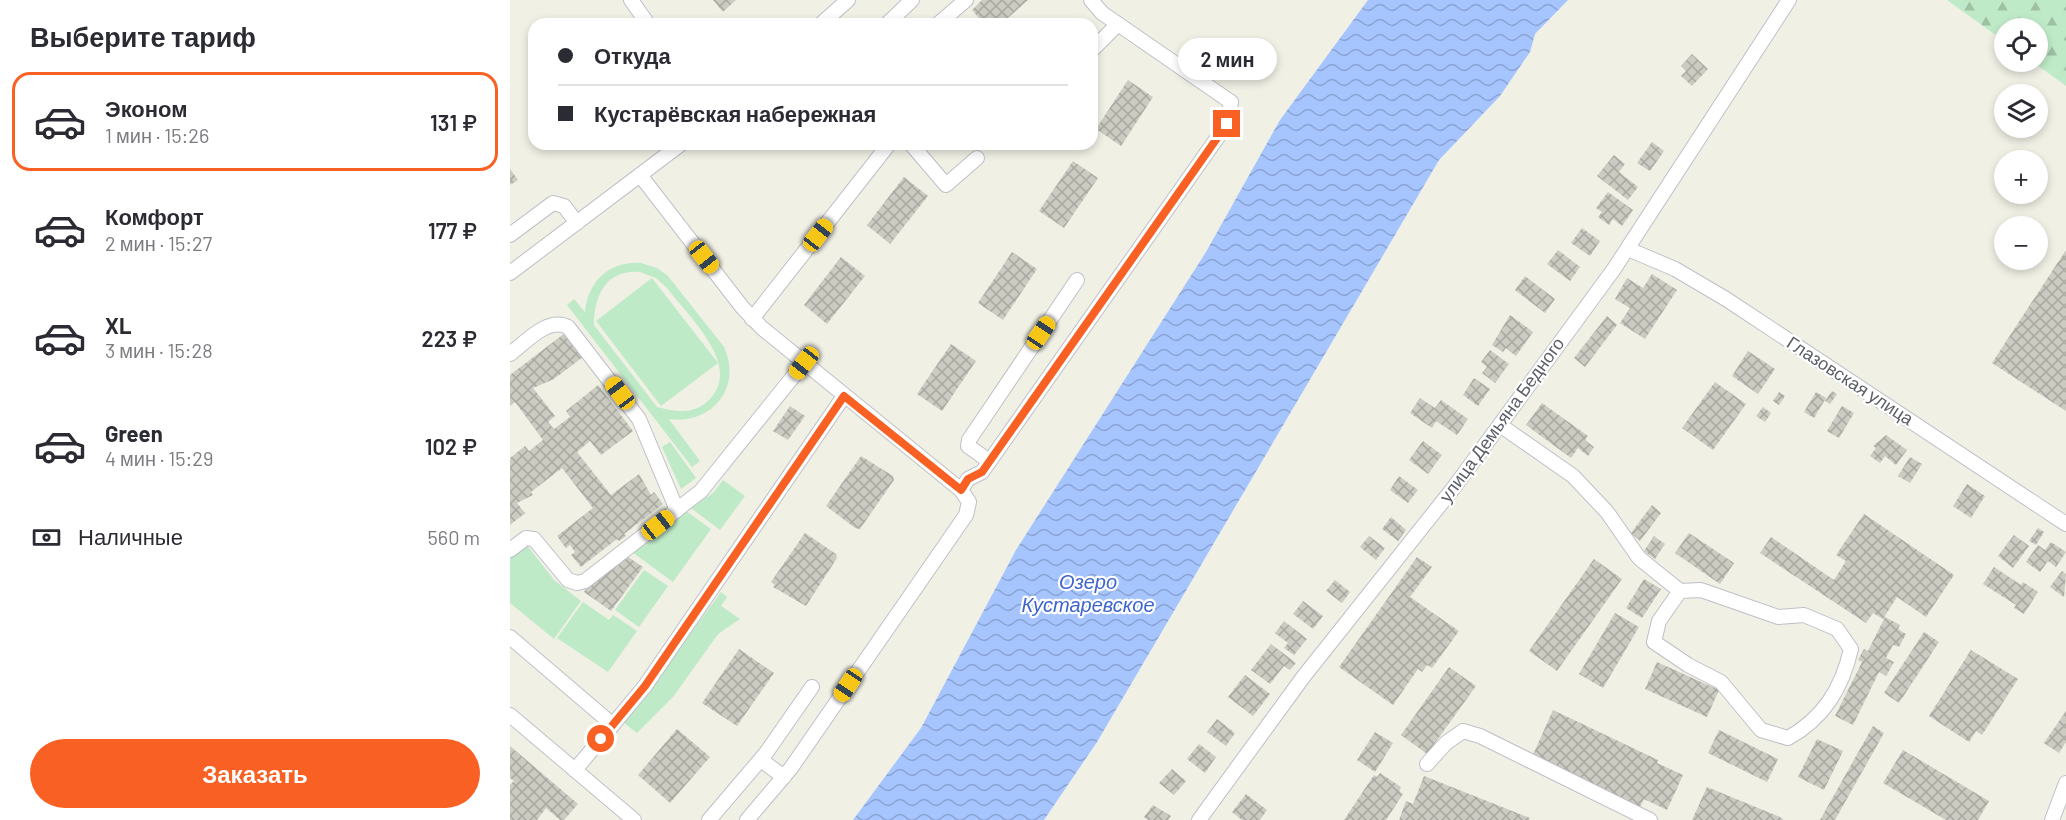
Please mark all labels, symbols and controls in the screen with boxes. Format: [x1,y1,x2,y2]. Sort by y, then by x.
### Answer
map controls [1994,18,2048,270]
button: locate [1994,18,2048,72]
text: Выберите тариф [30,20,256,52]
callout: 2 мин [1178,37,1276,79]
text: Откуда [594,42,671,68]
text: 2 мин [1200,47,1255,71]
button: layers [1994,84,2048,138]
icon: car [33,95,87,149]
text: Эконом [105,95,188,121]
text: Кустарёвская набережная [594,100,876,126]
text: 131 ₽ [430,109,477,135]
route end [1213,110,1240,137]
text: 1 мин · 15:26 [105,123,209,147]
button: + [1994,150,2048,204]
icon: car [33,203,87,257]
text: Комфорт [105,203,204,229]
car [800,215,836,255]
button: − [1994,216,2048,270]
text: 177 ₽ [428,217,477,243]
text: 2 мин · 15:27 [105,231,212,255]
car [686,237,722,277]
icon: car [33,311,87,365]
text: XL [105,312,131,338]
car [1023,313,1059,353]
text: 223 ₽ [422,325,477,351]
street label: Глазовская улица [1783,331,1919,430]
street label: улица Демьяна Бедного [1434,333,1568,506]
text: 3 мин · 15:28 [105,338,213,362]
car [786,343,822,383]
car [602,373,638,413]
icon: car [33,419,87,473]
text: Green [105,420,163,446]
text: 102 ₽ [425,433,477,459]
text: 4 мин · 15:29 [105,446,213,470]
car [638,507,678,543]
icon: cash [30,521,63,554]
text: Наличные [78,523,183,549]
text: 560 m [428,525,480,549]
water label: Озеро Кустаревское [1021,569,1155,616]
car [830,665,866,705]
route start [587,725,614,752]
button: Заказать [30,739,480,808]

